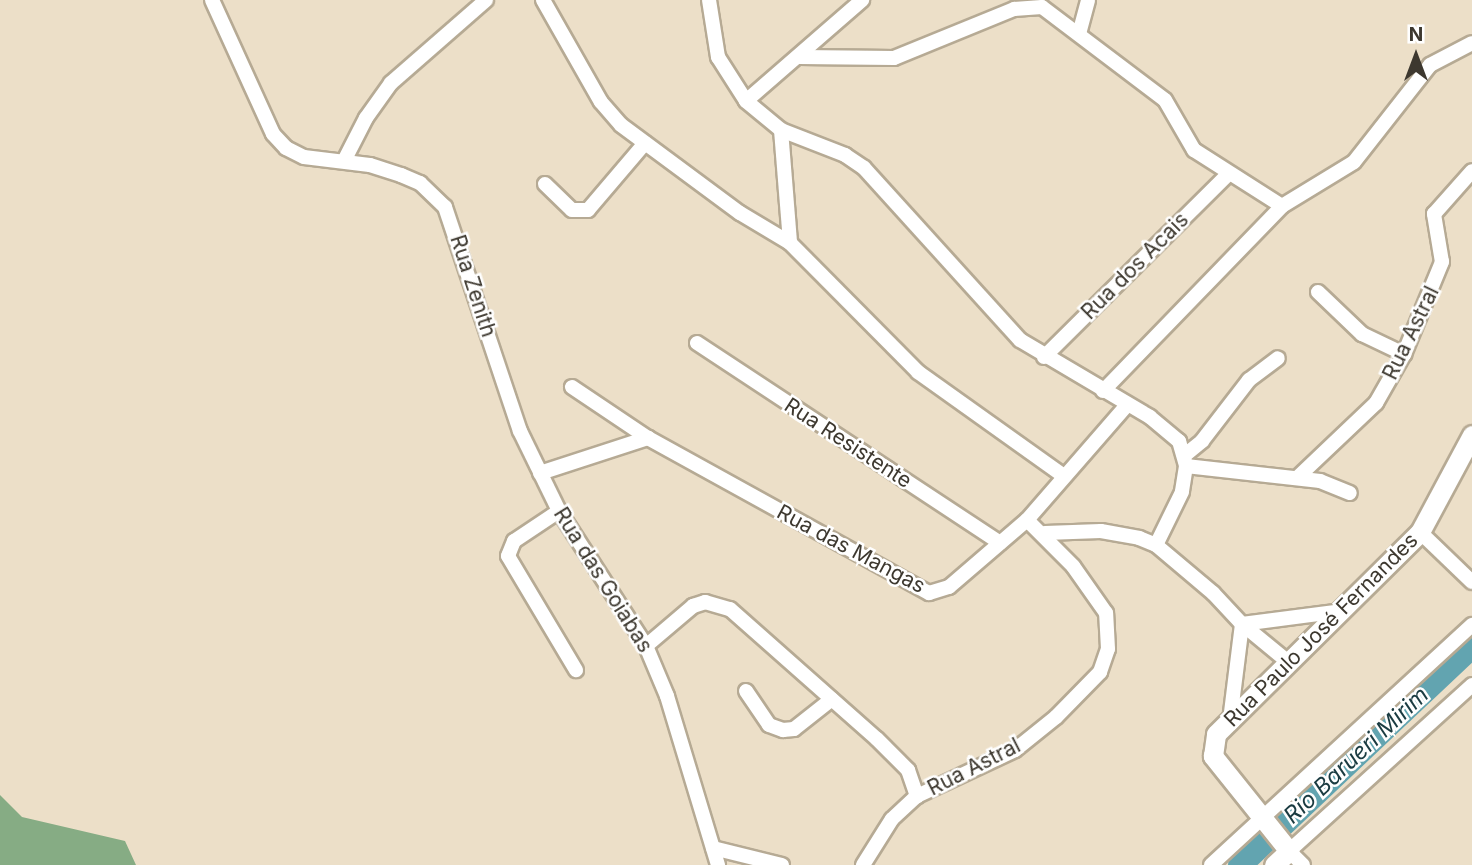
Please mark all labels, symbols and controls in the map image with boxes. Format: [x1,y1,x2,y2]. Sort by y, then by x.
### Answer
north arrow [1381,21,1451,91]
text: N [1409,23,1423,46]
street label: Rua dos Acais [1076,207,1194,325]
street label: Rua Zenith [445,232,501,340]
street label: Rua Astral [1378,282,1444,384]
street label: Rua Resistente [780,393,916,493]
street label: Rua das Mangas [773,499,929,599]
street label: Rua das Goiabas [548,503,658,657]
street label: Rua Paulo José Fernandes [1219,528,1423,732]
water label: Rio Barueri Mirim [1278,681,1434,829]
street label: Rua Astral [923,733,1025,801]

